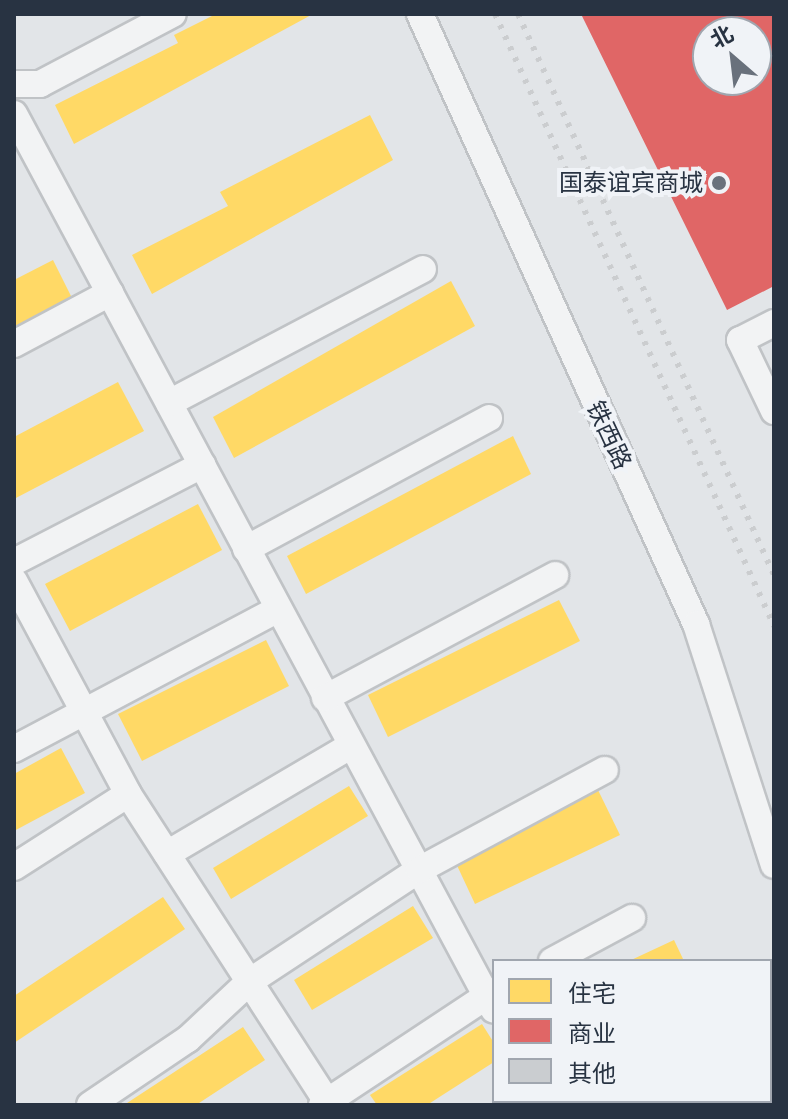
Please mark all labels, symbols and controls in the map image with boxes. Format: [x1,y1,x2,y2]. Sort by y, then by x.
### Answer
north arrow [692,16,772,96]
text: 北 [706,20,737,52]
place label: 国泰谊宾商城 [559,169,703,197]
marker: 国泰谊宾商城 [710,174,728,192]
street label: 铁西路 [581,396,637,474]
legend [492,959,772,1103]
text: 住宅 [568,980,616,1007]
text: 商业 [568,1020,616,1047]
text: 其他 [568,1060,616,1087]

